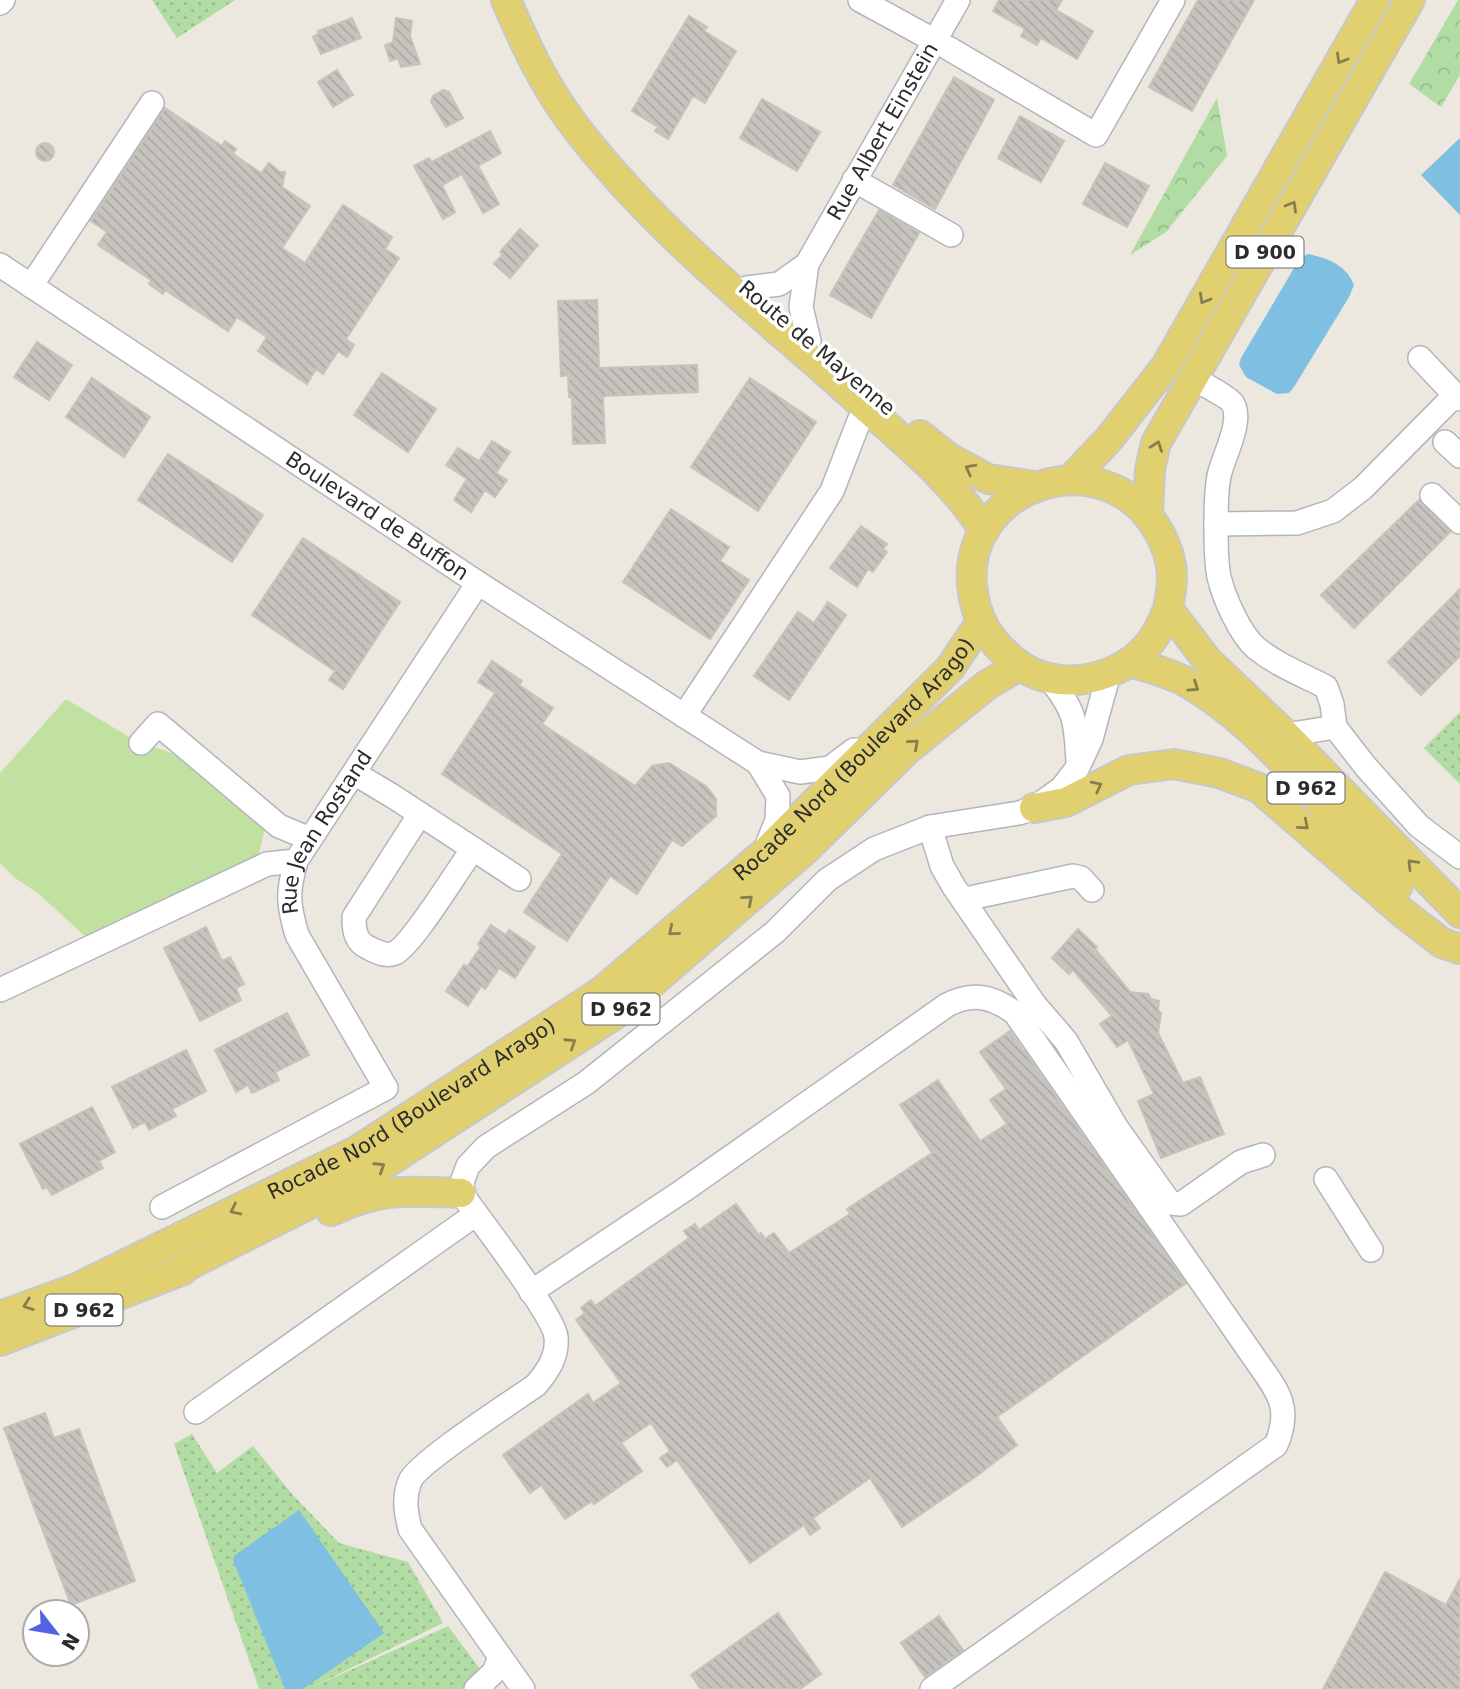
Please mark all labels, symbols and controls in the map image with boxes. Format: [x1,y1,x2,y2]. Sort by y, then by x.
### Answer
street label: Rue Albert Einstein [823,39,943,224]
one-way arrow [1336,52,1349,65]
one-way arrow [1284,200,1297,213]
road number: D 900 [1226,236,1304,268]
street label: Route de Mayenne [734,276,900,420]
one-way arrow [1199,292,1212,305]
one-way arrow [1148,441,1162,453]
street label: Boulevard de Buffon [281,447,473,585]
one-way arrow [965,464,977,477]
street label: Rocade Nord (Boulevard Arago) [729,633,979,886]
one-way arrow [1186,679,1199,691]
one-way arrow [905,740,918,752]
street label: Rue Jean Rostand [278,746,377,916]
road number: D 962 [1268,772,1344,804]
one-way arrow [1090,780,1103,794]
one-way arrow [1296,817,1309,829]
one-way arrow [1408,860,1421,873]
one-way arrow [740,896,753,908]
one-way arrow [668,923,681,935]
road number: D 962 [582,993,660,1024]
street label: Rocade Nord (Boulevard Arago) [264,1013,560,1204]
one-way arrow [563,1038,576,1051]
one-way arrow [373,1162,386,1175]
one-way arrow [230,1202,242,1216]
road number: D 962 [46,1294,122,1326]
one-way arrow [23,1297,35,1311]
north arrow [21,1598,91,1668]
text: N [57,1629,84,1654]

